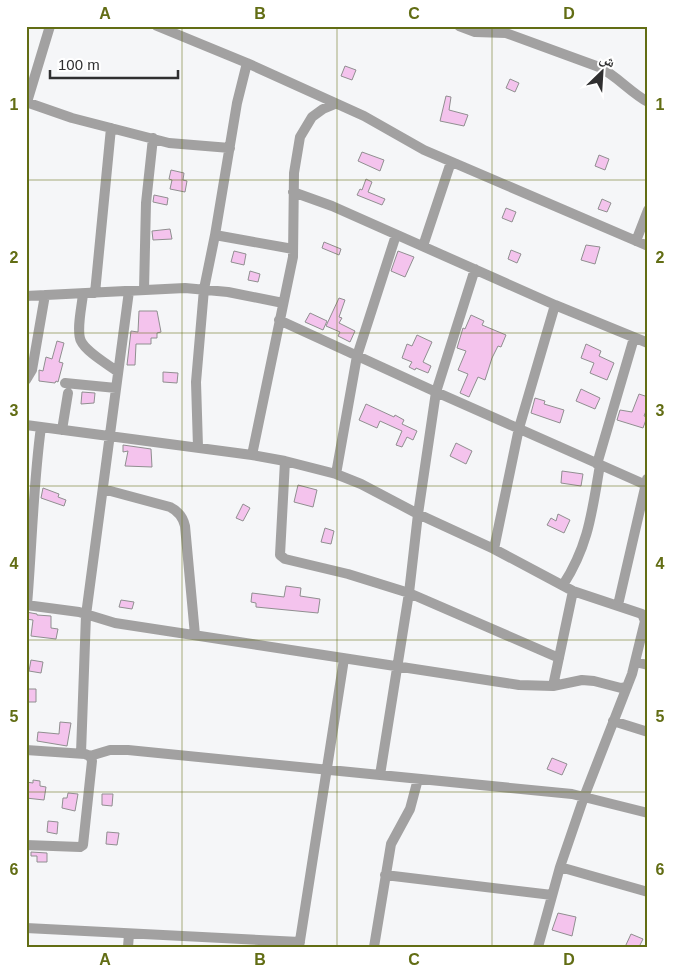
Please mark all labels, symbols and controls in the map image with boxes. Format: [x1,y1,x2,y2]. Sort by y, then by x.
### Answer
text: A [99,5,111,22]
text: B [254,5,266,22]
text: C [408,5,420,22]
text: D [563,5,575,22]
scale bar [50,48,178,80]
north arrow [576,48,626,98]
text: ش [597,50,618,72]
text: 100 m [58,56,100,73]
text: 1 [10,96,19,113]
text: 1 [656,96,665,113]
text: 2 [10,249,19,266]
text: 2 [656,249,665,266]
text: 3 [10,402,19,419]
text: 3 [656,402,665,419]
text: 4 [10,555,19,572]
text: 4 [656,555,665,572]
text: 5 [10,708,19,725]
text: 5 [656,708,665,725]
text: 6 [10,861,19,878]
text: 6 [656,861,665,878]
text: A [99,951,111,968]
text: B [254,951,266,968]
text: C [408,951,420,968]
text: D [563,951,575,968]

